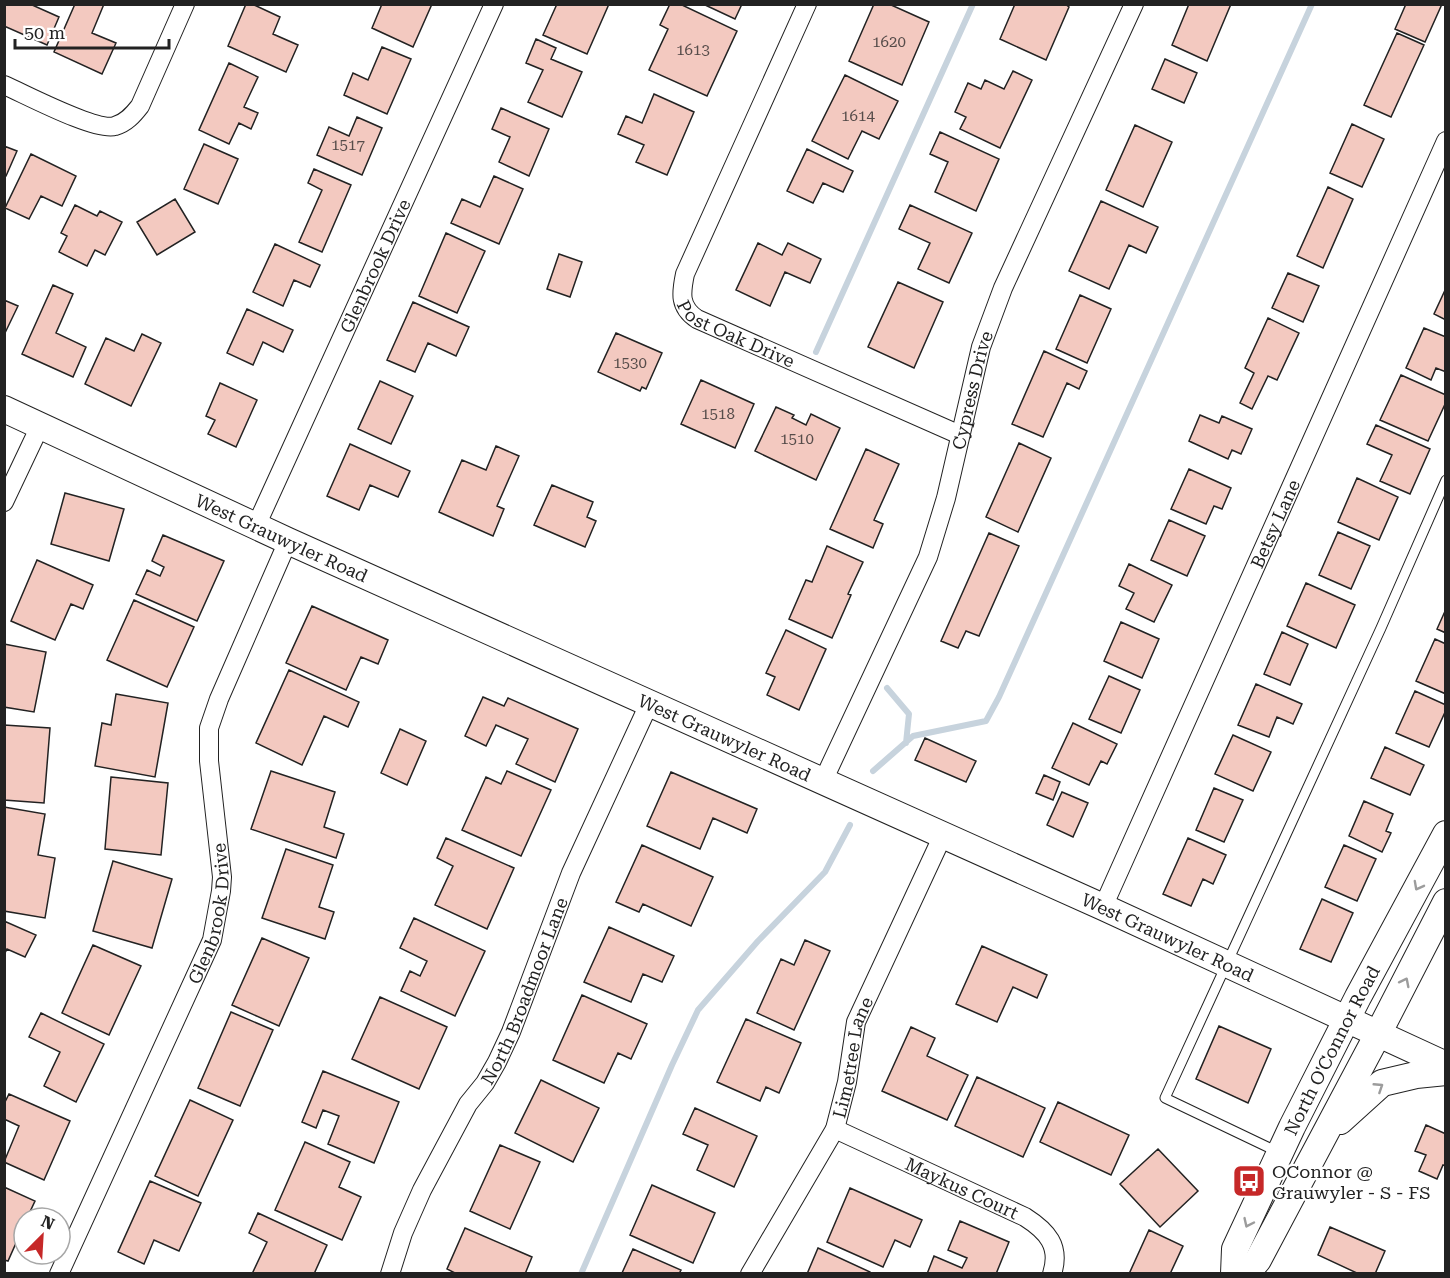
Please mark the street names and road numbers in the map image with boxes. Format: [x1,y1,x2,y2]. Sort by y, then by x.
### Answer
street label: Glenbrook Drive [335,195,414,336]
street label: Post Oak Drive [673,297,798,371]
street label: Cypress Drive [947,328,997,451]
street label: Betsy Lane [1246,476,1304,571]
street label: West Grauwyler Road [192,489,372,586]
street label: West Grauwyler Road [635,689,815,785]
street label: Glenbrook Drive [183,842,233,987]
street label: West Grauwyler Road [1078,888,1258,986]
street label: North Broadmoor Lane [476,894,571,1088]
street label: North O'Connor Road [1279,961,1384,1138]
street label: Limetree Lane [828,993,877,1120]
street label: Maykus Court [902,1153,1022,1223]

